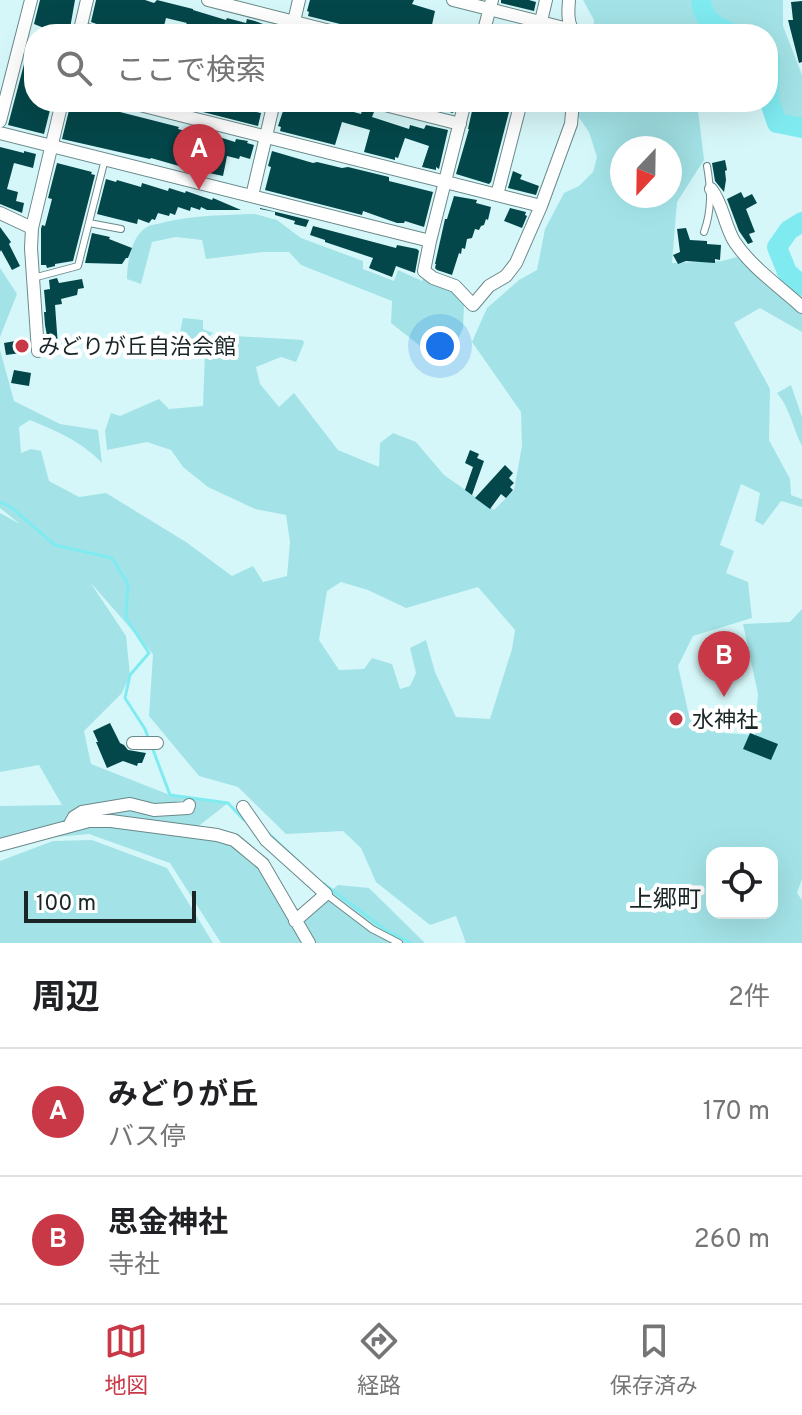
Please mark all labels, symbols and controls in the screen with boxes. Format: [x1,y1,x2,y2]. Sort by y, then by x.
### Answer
search box [24,24,778,112]
icon: search [52,46,96,90]
text: ここで検索 [116,54,266,91]
pin: A [173,124,225,190]
north arrow [610,136,682,208]
your location [420,326,460,366]
place label: みどりが丘自治会館 [38,335,236,362]
marker: みどりが丘自治会館 [13,337,31,355]
pin: B [698,631,750,697]
place label: 水神社 [692,708,758,735]
marker: 水神社 [667,710,685,728]
map controls [706,847,778,919]
button: locate [706,847,778,919]
district label: 上郷町 [629,886,701,916]
scale bar [24,887,196,923]
text: 100 m [36,891,96,918]
text: 周辺 [32,978,100,1021]
text: 2件 [728,982,770,1015]
text: みどりが丘 [108,1078,258,1115]
text: A [49,1096,67,1129]
text: 170 m [703,1096,770,1129]
text: バス停 [108,1122,186,1155]
text: 思金神社 [108,1206,228,1243]
text: B [49,1224,67,1257]
text: 260 m [694,1224,770,1257]
text: 寺社 [108,1250,160,1283]
tab: 地図 [104,1319,148,1401]
tab: 経路 [357,1319,401,1401]
tab: 保存済み [610,1319,698,1401]

